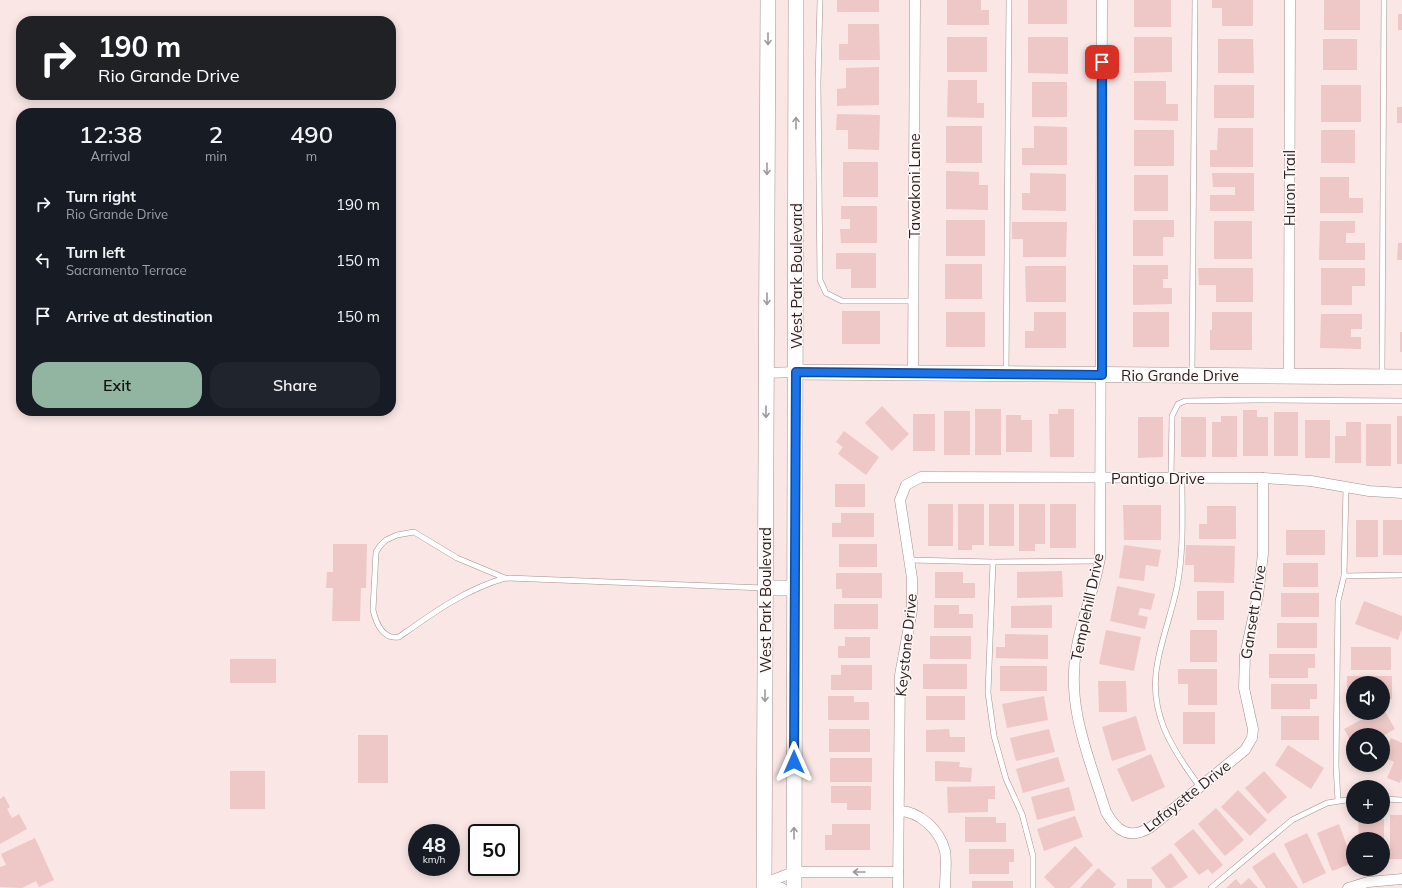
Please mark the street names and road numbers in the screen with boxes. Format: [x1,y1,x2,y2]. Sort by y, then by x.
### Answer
street label: Tawakoni Lane [905,133,924,239]
street label: Huron Trail [1280,150,1299,226]
street label: West Park Boulevard [787,203,806,349]
street label: Rio Grande Drive [1121,366,1239,385]
street label: Pantigo Drive [1111,469,1205,488]
street label: West Park Boulevard [756,527,775,673]
street label: Templehill Drive [1066,551,1108,663]
street label: Gansett Drive [1236,564,1270,660]
street label: Keystone Drive [891,593,921,697]
street label: Lafayette Drive [1140,756,1234,836]

